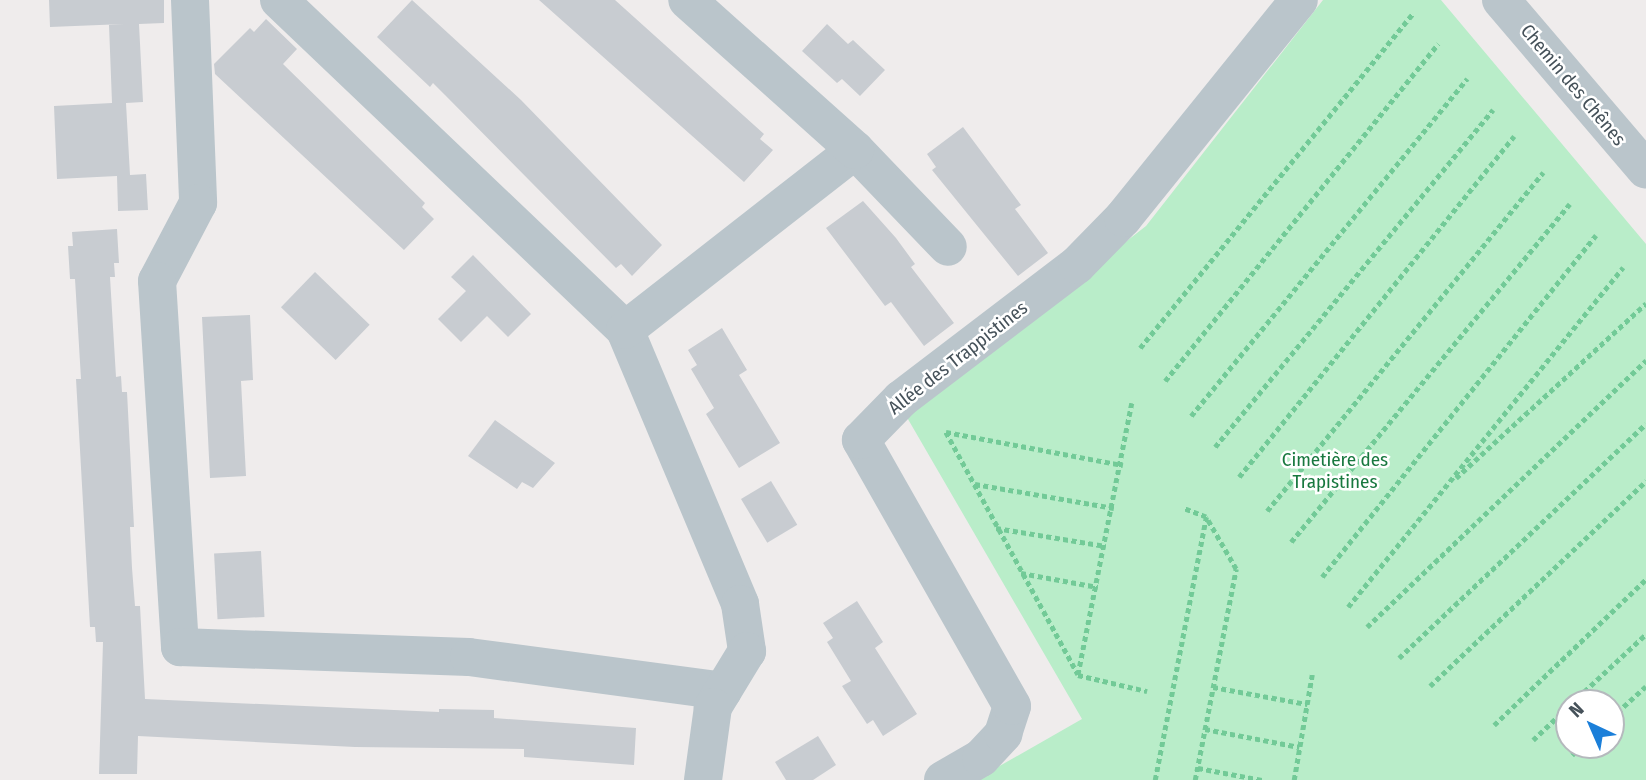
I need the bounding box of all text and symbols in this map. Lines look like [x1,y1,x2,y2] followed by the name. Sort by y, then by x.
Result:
[1516,20,1630,150] street label: Chemin des Chênes
[884,297,1032,419] street label: Allée des Trappistines
[1282,449,1388,493] park label: Cimetière des Trapistines
[1555,689,1625,759] north arrow
[1564,698,1589,722] text: N

